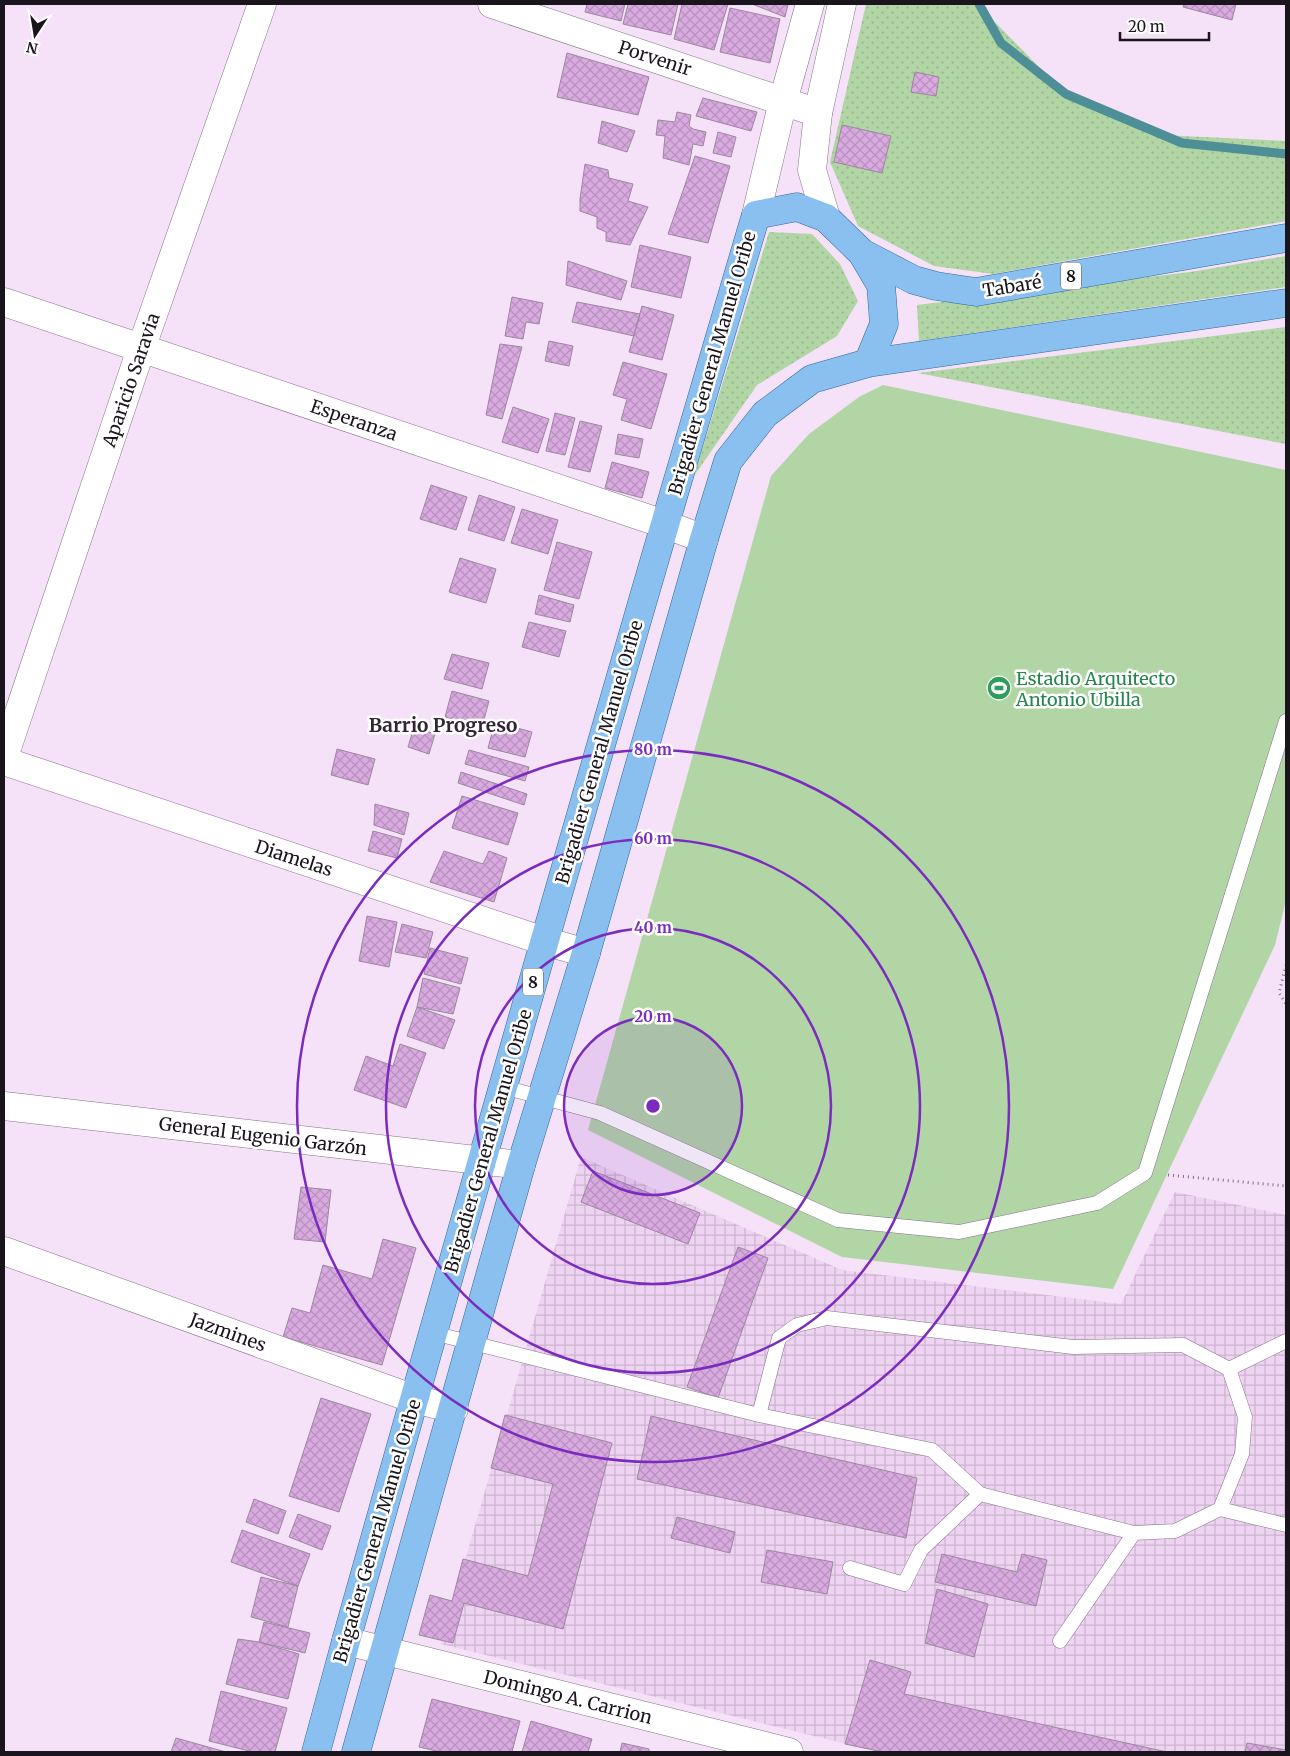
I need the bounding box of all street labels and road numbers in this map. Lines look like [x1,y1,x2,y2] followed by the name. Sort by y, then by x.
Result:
[616,35,694,81] street label: Porvenir
[663,228,761,498] street label: Brigadier General Manuel Oribe
[1061,262,1081,290] road number: 8
[981,270,1043,302] street label: Tabaré
[97,310,165,451] street label: Aparicio Saravia
[307,394,401,446] street label: Esperanza
[550,617,648,887] street label: Brigadier General Manuel Oribe
[252,835,336,881] street label: Diamelas
[523,969,543,996] road number: 8
[439,1006,537,1276] street label: Brigadier General Manuel Oribe
[158,1112,368,1160] street label: General Eugenio Garzón
[186,1307,270,1356] street label: Jazmines
[328,1396,426,1666] street label: Brigadier General Manuel Oribe
[481,1665,655,1729] street label: Domingo A. Carrion

